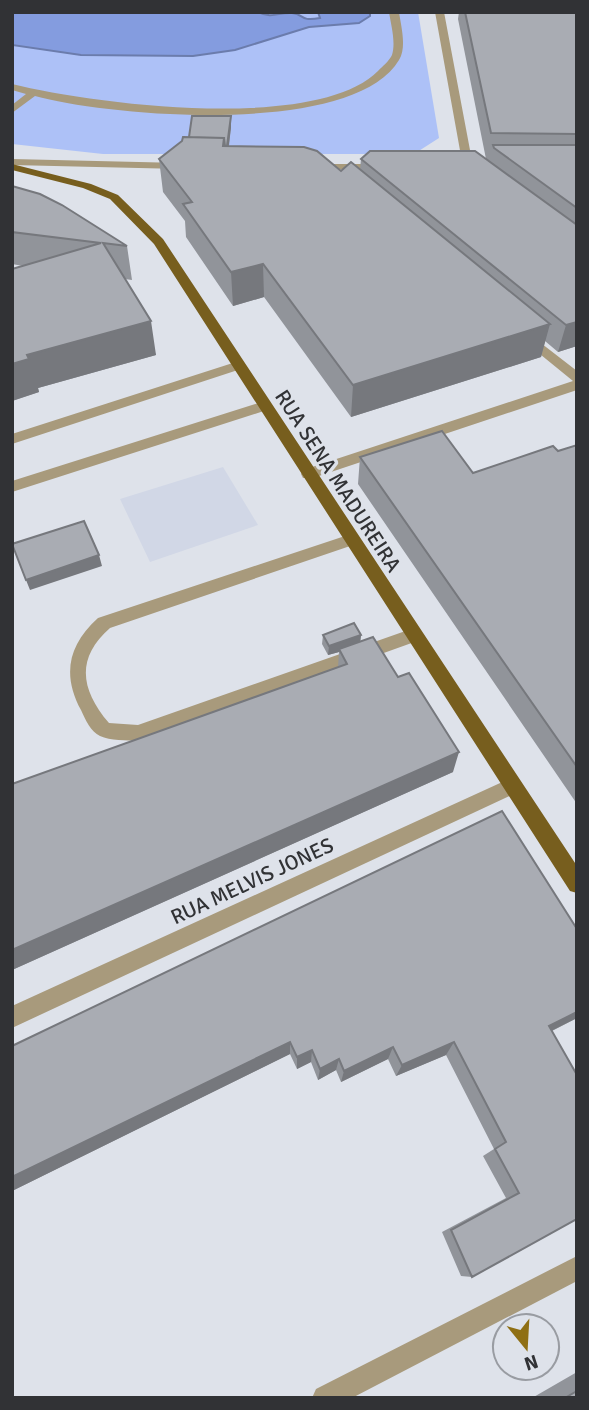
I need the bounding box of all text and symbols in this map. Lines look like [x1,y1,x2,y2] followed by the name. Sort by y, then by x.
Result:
[269,385,407,577] street label: RUA SENA MADUREIRA
[166,832,338,930] street label: RUA MELVIS JONES
[491,1312,561,1382] north arrow
[521,1349,541,1376] text: N

